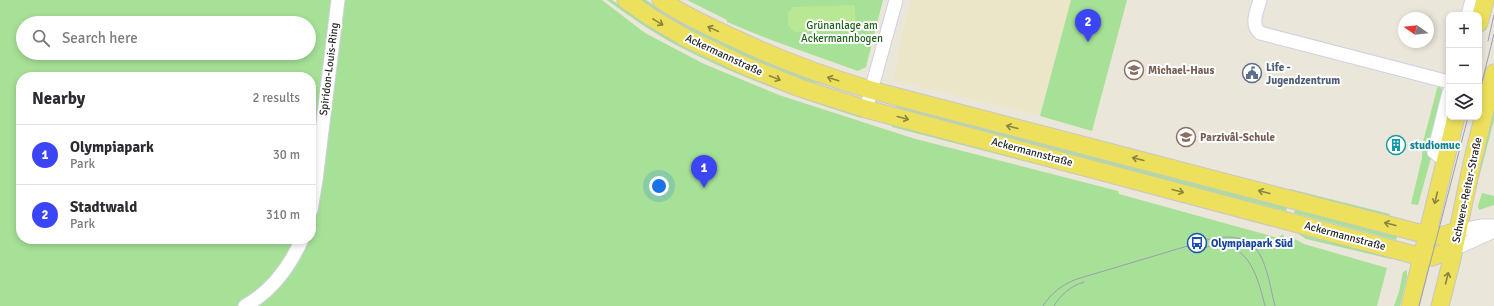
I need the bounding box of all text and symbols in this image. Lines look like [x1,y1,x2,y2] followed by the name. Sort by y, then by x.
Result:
[1075,9,1101,42] pin: 2
[1398,12,1434,48] north arrow
[1446,12,1482,120] map controls
[1446,12,1482,48] button: +
[16,16,316,60] search box
[652,18,664,26] one-way arrow
[801,19,883,45] park label: Grünanlage am Ackermannbogen
[317,22,341,116] street label: Spiridon-Louis-Ring
[708,25,720,32] one-way arrow
[30,27,52,49] icon: search
[62,29,138,47] text: Search here
[683,31,765,79] street label: Ackermannstraße
[1446,48,1482,84] button: −
[1123,59,1145,81] school or university icon: Michael-Haus
[1266,61,1340,87] place label: Life - Jugendzentrum
[1241,62,1263,84] public building icon: Life - Jugendzentrum
[1148,64,1214,77] place label: Michael-Haus
[768,75,780,83] one-way arrow
[827,75,840,82] one-way arrow
[1446,84,1482,120] button: layers
[32,88,85,109] text: Nearby
[252,90,300,106] text: 2 results
[897,115,910,123] one-way arrow
[1006,123,1019,130] one-way arrow
[1175,126,1197,148] school or university icon: Parzivâl-Schule
[1200,131,1276,144] place label: Parzivâl-Schule
[1385,134,1407,156] building icon: studiomuc
[990,135,1074,169] street label: Ackermannstraße
[1449,136,1485,244] street label: Schwere-Reiter-Straße
[70,138,154,156] text: Olympiapark
[1410,139,1460,152] place label: studiomuc
[41,147,49,163] text: 1
[273,147,300,163] text: 30 m
[691,155,717,188] pin: 1
[1132,155,1145,162] one-way arrow
[70,156,95,172] text: Park
[649,176,669,196] your location
[1257,187,1270,195] one-way arrow
[1171,188,1184,195] one-way arrow
[1431,191,1439,204] one-way arrow
[70,198,137,216] text: Stadtwald
[41,207,49,223] text: 2
[266,207,300,223] text: 310 m
[70,216,95,232] text: Park
[1303,219,1387,253] street label: Ackermannstraße
[1383,220,1396,227] one-way arrow
[1186,232,1208,254] bus stop icon: Olympiapark Süd
[1211,237,1293,250] place label: Olympiapark Süd
[1444,271,1452,284] one-way arrow

